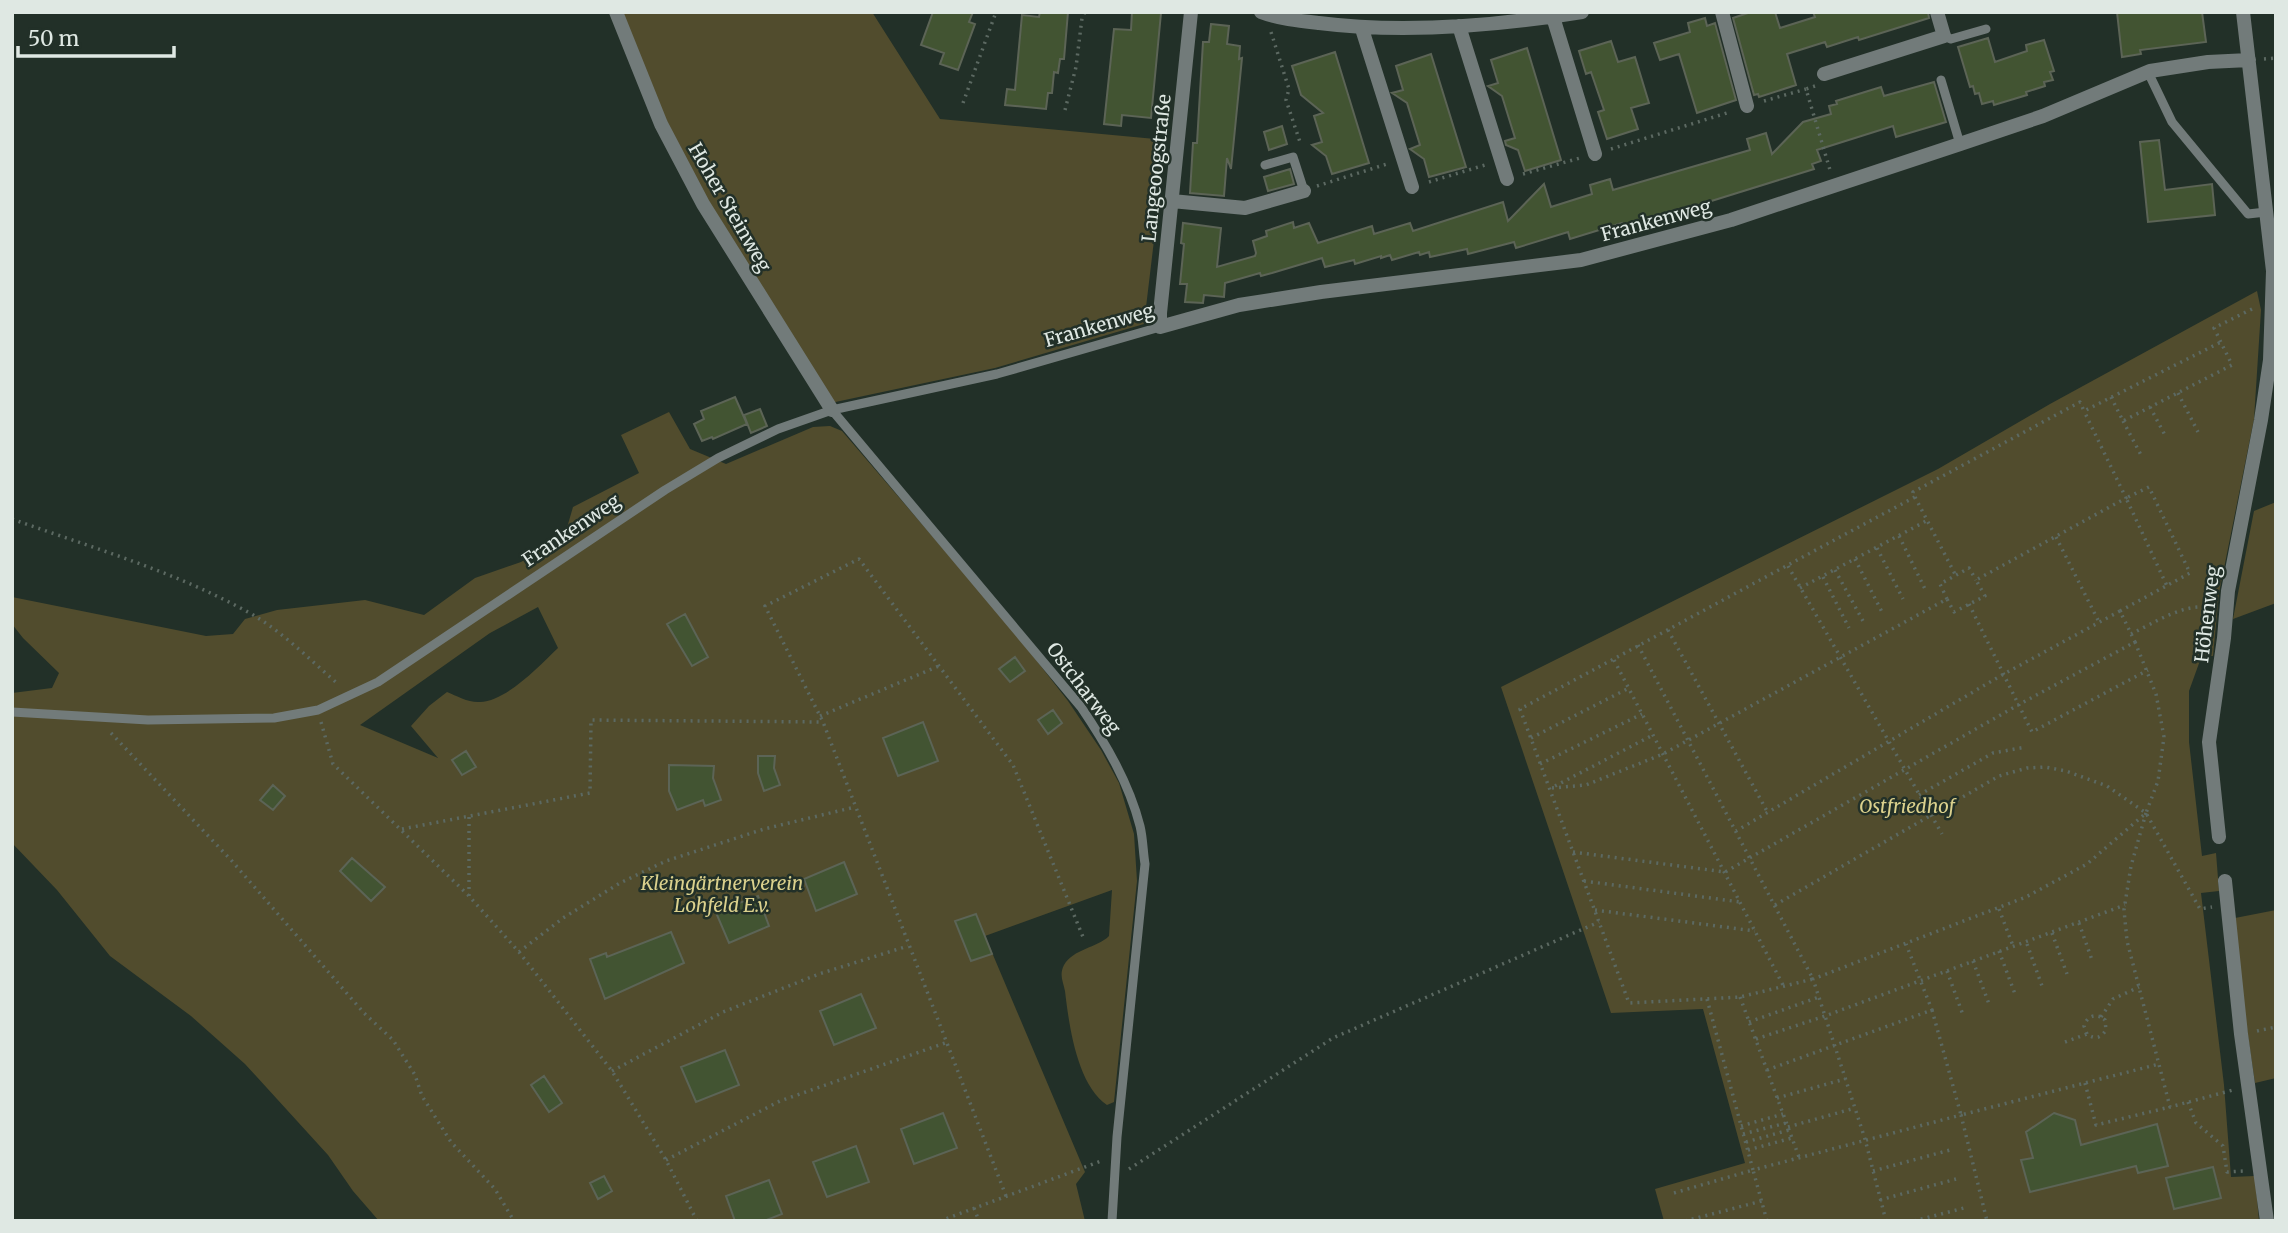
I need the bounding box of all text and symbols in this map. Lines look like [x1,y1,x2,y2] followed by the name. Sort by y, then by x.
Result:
[18,14,173,58] scale bar
[28,25,79,52] text: 50 m
[1136,93,1176,243] street label: Langeoogstraße
[683,138,777,276] street label: Hoher Steinweg
[1598,194,1714,246] street label: Frankenweg
[1041,298,1157,352] street label: Frankenweg
[517,488,625,572] street label: Frankenweg
[2189,563,2225,664] street label: Höhenweg
[1042,637,1127,739] street label: Ostcharweg
[1859,794,1958,818] park label: Ostfriedhof
[640,871,803,917] park label: Kleingärtnerverein Lohfeld E.v.

